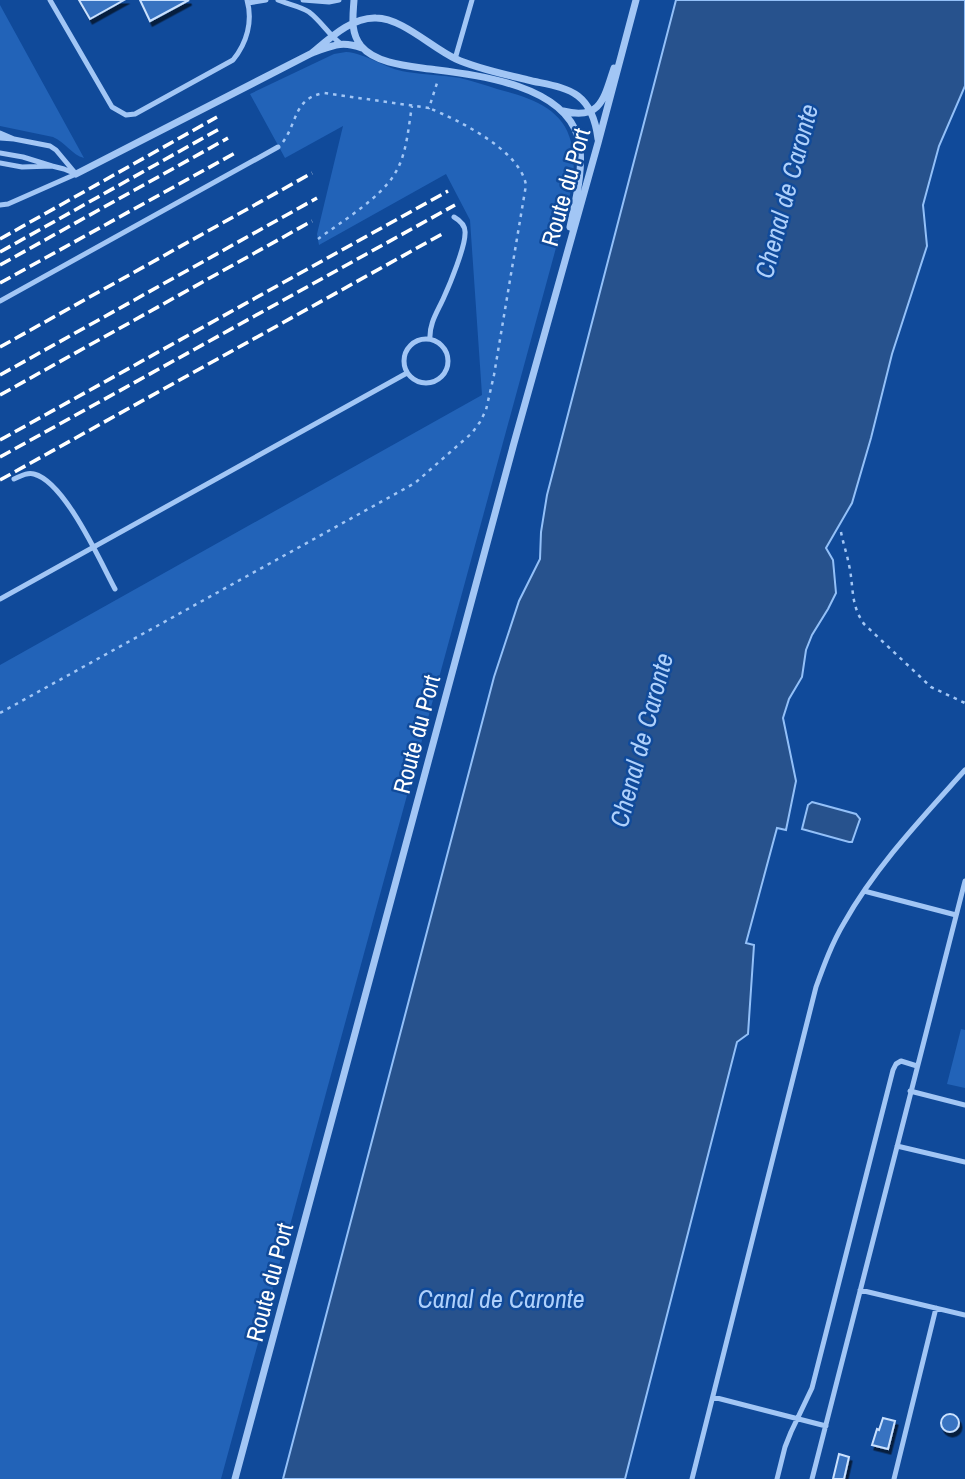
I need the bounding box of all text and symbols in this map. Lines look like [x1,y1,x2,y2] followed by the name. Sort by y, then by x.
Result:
[746,100,826,282] water label: Chenal de Caronte
[533,124,597,250] street label: Route du Port
[601,649,681,831] water label: Chenal de Caronte
[385,671,447,797] street label: Route du Port
[238,1219,300,1345] street label: Route du Port
[417,1281,585,1316] water label: Canal de Caronte

